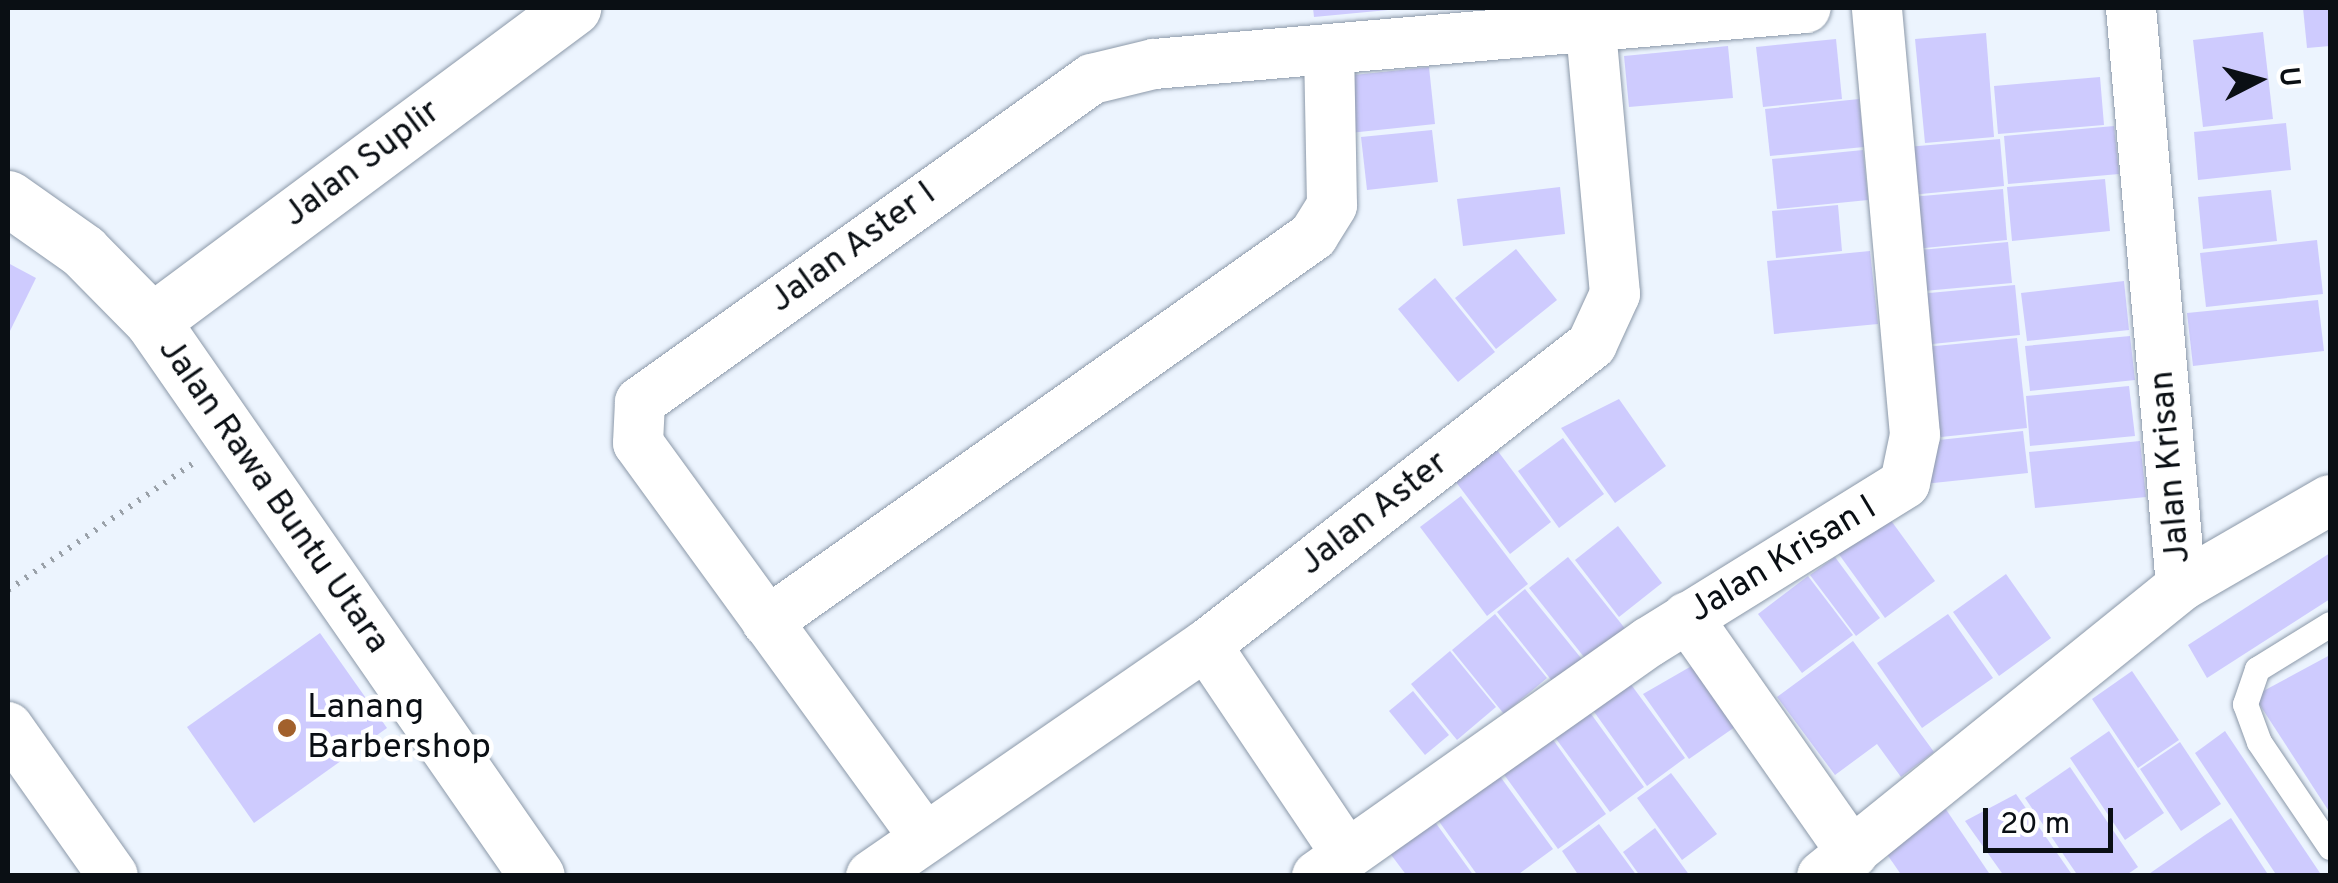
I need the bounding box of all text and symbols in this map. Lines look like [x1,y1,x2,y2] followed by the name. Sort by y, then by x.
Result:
[2208,30,2308,130] north arrow
[2269,65,2307,89] text: U
[275,91,449,237] street label: Jalan Suplir
[761,173,945,323] street label: Jalan Aster I
[148,330,398,662] street label: Jalan Rawa Buntu Utara
[2142,369,2200,565] street label: Jalan Krisan
[1291,442,1457,586] street label: Jalan Aster
[1681,487,1885,633] street label: Jalan Krisan I
[307,687,491,769] place label: Lanang Barbershop
[276,717,298,739] marker: Lanang Barbershop
[1988,788,2118,850] scale bar
[2000,807,2070,844] text: 20 m

